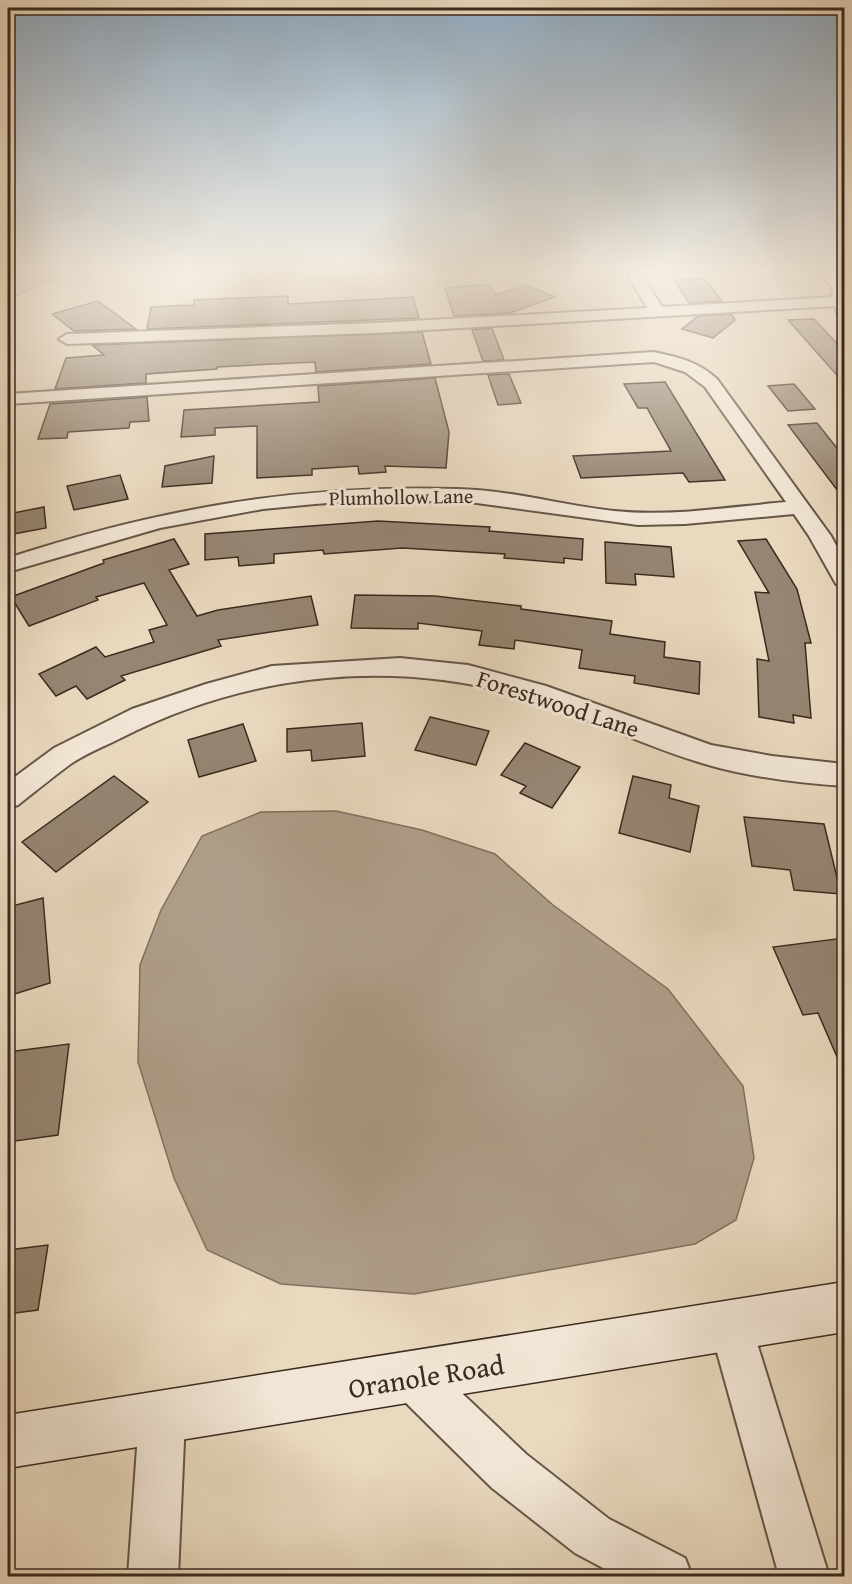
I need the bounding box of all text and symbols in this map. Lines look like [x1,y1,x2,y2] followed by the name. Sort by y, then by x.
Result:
[328,481,473,512] street label: Plumhollow Lane
[472,661,644,746] street label: Forestwood Lane
[345,1343,507,1408] street label: Oranole Road

